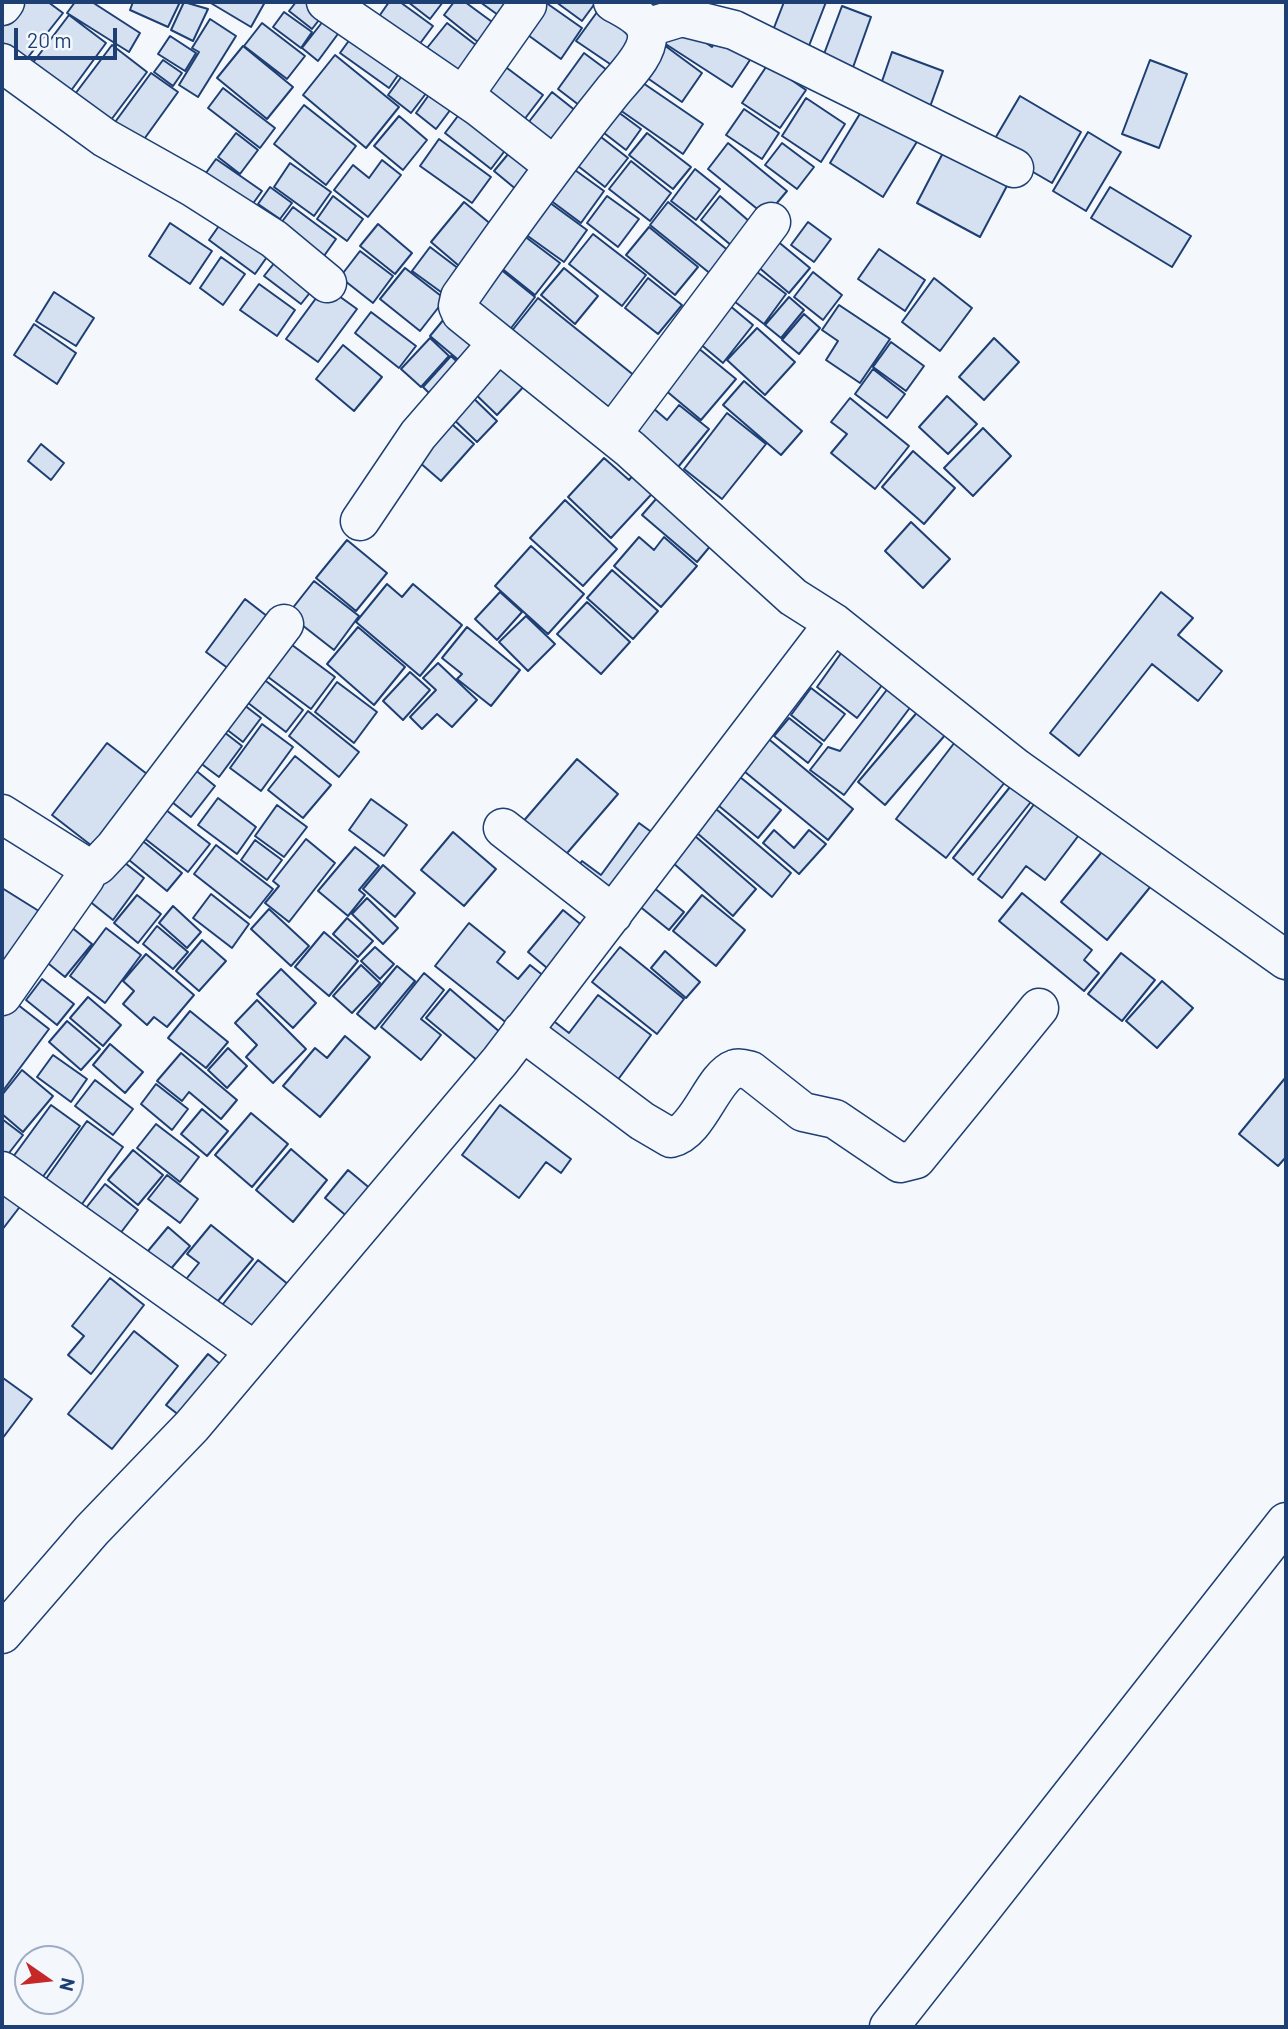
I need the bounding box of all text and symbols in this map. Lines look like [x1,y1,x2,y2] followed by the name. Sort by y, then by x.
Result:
[18,14,121,58] scale bar
[27,27,72,52] text: 20 m
[14,1945,84,2015] north arrow
[55,1976,81,1994] text: N

